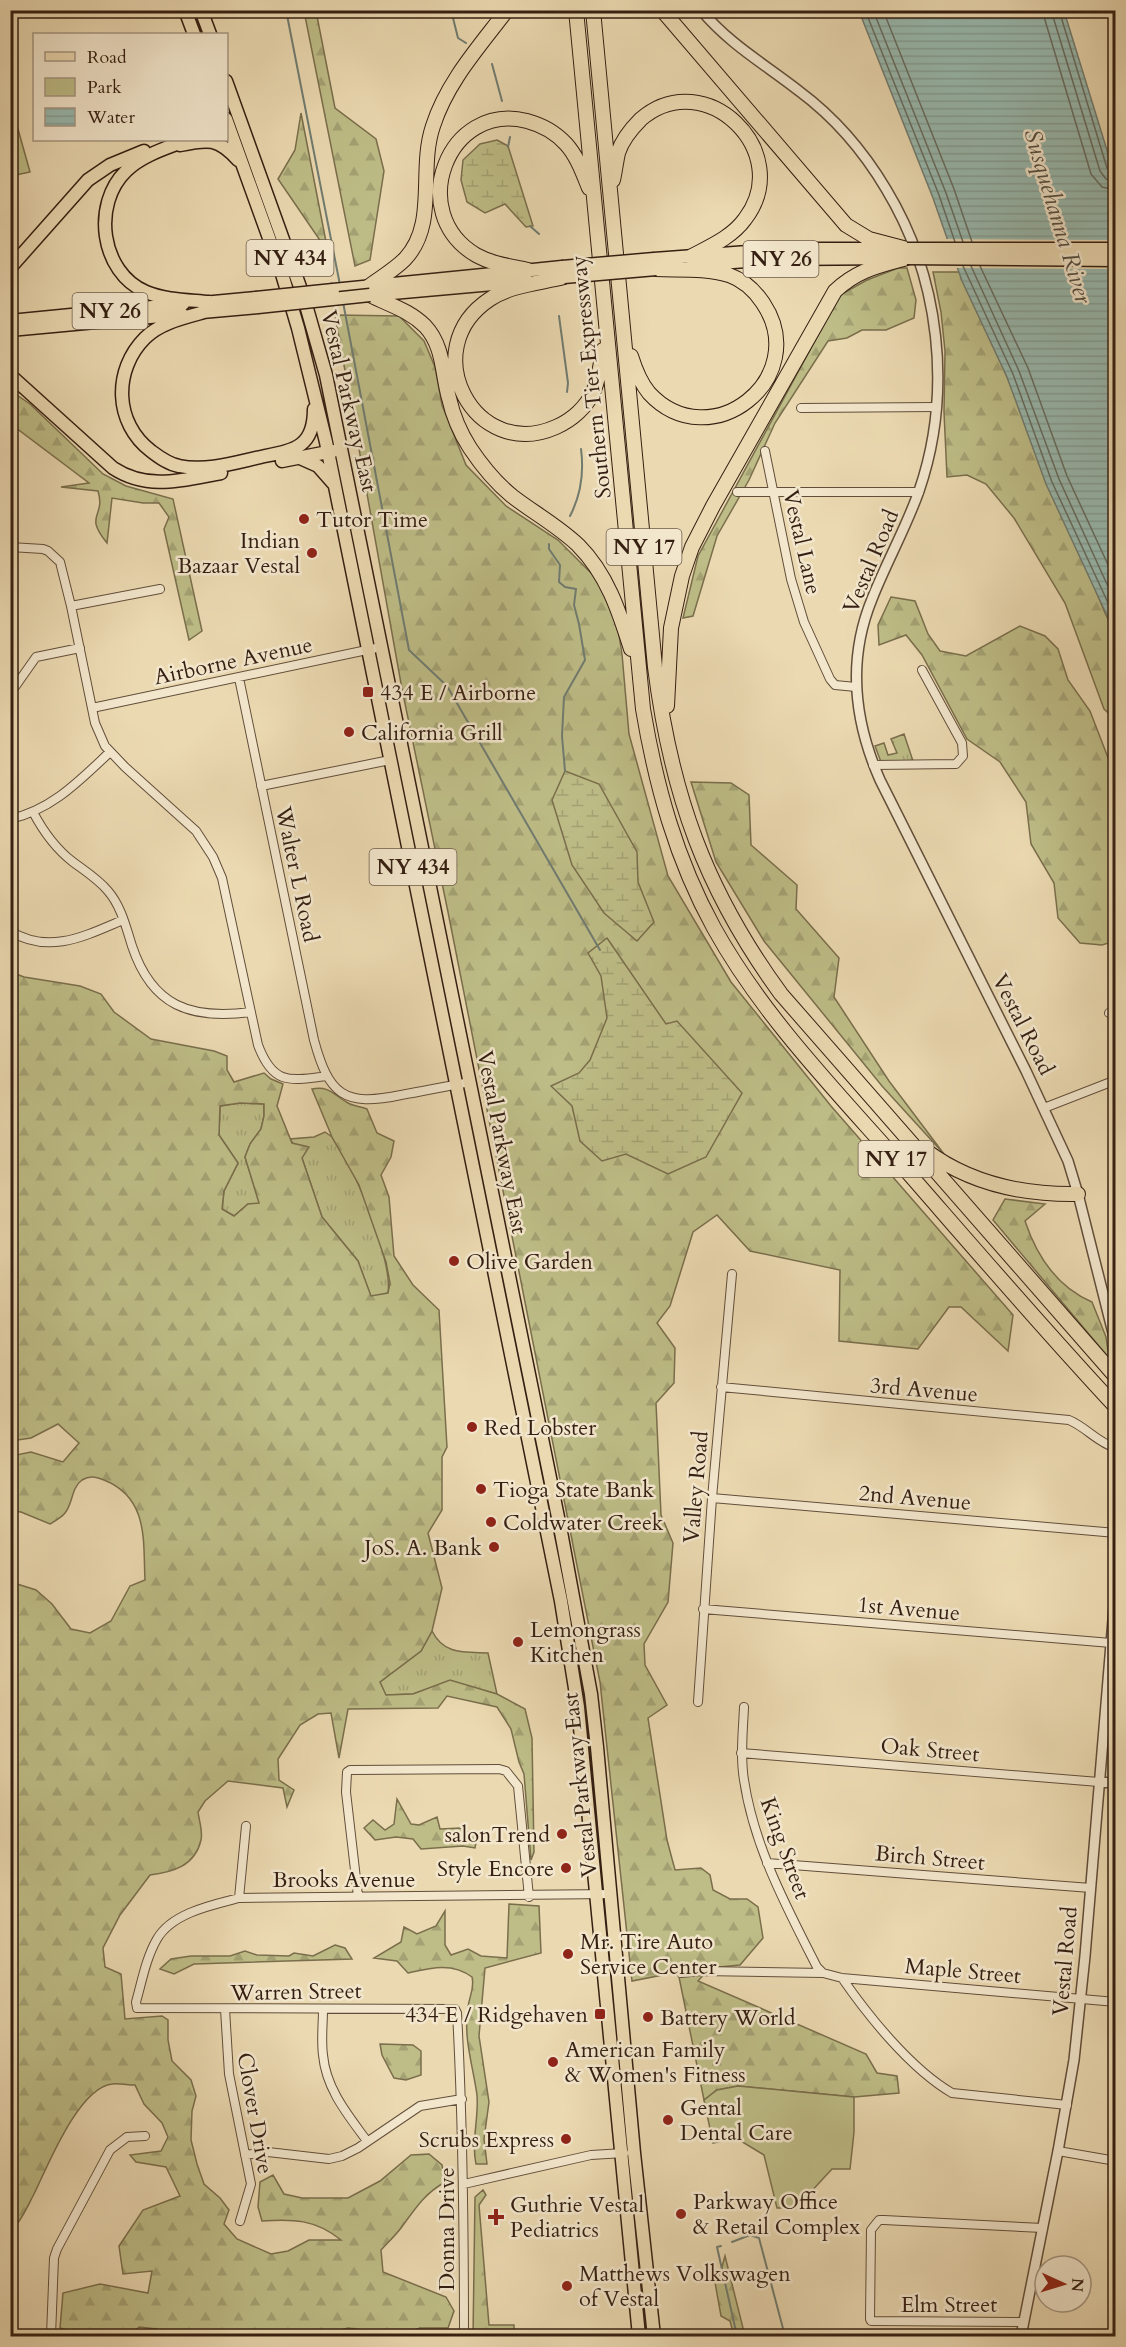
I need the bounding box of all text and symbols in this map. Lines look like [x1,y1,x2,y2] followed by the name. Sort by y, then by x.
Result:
[33,33,228,141] legend
[87,45,127,70] text: Road
[87,75,122,100] text: Park
[86,105,136,130] text: Water
[1015,125,1100,308] water label: Susquehanna River
[246,240,334,276] road number: NY 434
[744,241,818,277] road number: NY 26
[563,253,619,500] street label: Southern Tier Expressway
[72,293,148,329] road number: NY 26
[314,307,385,495] street label: Vestal Parkway East
[775,487,829,598] street label: Vestal Lane
[316,505,428,535] place label: Tutor Time
[836,505,906,618] street label: Vestal Road
[297,512,311,526] marker: Tutor Time
[177,526,300,581] place label: Indian Bazaar Vestal
[606,529,682,565] road number: NY 17
[305,546,319,560] marker: Indian Bazaar Vestal
[151,630,315,692] street label: Airborne Avenue
[380,678,536,708] place label: 434 E / Airborne
[361,685,375,699] marker: 434 E / Airborne
[361,718,503,748] place label: California Grill
[342,725,356,739] marker: California Grill
[268,803,326,945] street label: Walter L Road
[370,849,456,885] road number: NY 434
[985,969,1062,1080] street label: Vestal Road
[470,1048,534,1236] street label: Vestal Parkway East
[858,1141,934,1177] road number: NY 17
[466,1247,593,1277] place label: Olive Garden
[447,1254,461,1268] marker: Olive Garden
[869,1370,979,1410] street label: 3rd Avenue
[484,1413,597,1443] place label: Red Lobster
[465,1420,479,1434] marker: Red Lobster
[676,1429,716,1545] street label: Valley Road
[493,1475,654,1505] place label: Tioga State Bank
[857,1478,972,1518] street label: 2nd Avenue
[474,1482,488,1496] marker: Tioga State Bank
[503,1508,664,1538] place label: Coldwater Creek
[484,1515,498,1529] marker: Coldwater Creek
[361,1533,482,1563] place label: JoS. A. Bank
[487,1540,501,1554] marker: JoS. A. Bank
[856,1590,961,1628] street label: 1st Avenue
[530,1615,641,1670] place label: Lemongrass Kitchen
[511,1635,525,1649] marker: Lemongrass Kitchen
[555,1691,605,1879] street label: Vestal Parkway East
[879,1731,981,1769] street label: Oak Street
[753,1793,817,1903] street label: King Street
[445,1820,550,1850] place label: salonTrend
[555,1827,569,1841] marker: salonTrend
[874,1838,986,1878] street label: Birch Street
[437,1854,554,1884] place label: Style Encore
[559,1861,573,1875] marker: Style Encore
[272,1865,416,1895] street label: Brooks Avenue
[1045,1905,1085,2017] street label: Vestal Road
[580,1927,718,1982] place label: Mr. Tire Auto Service Center
[561,1947,575,1961] marker: Mr. Tire Auto Service Center
[904,1951,1022,1991] street label: Maple Street
[229,1976,362,2008] street label: Warren Street
[405,2000,588,2030] place label: 434 E / Ridgehaven
[660,2003,796,2033] place label: Battery World
[593,2007,607,2021] marker: 434 E / Ridgehaven
[641,2010,655,2024] marker: Battery World
[565,2035,746,2090] place label: American Family & Women's Fitness
[230,2050,280,2176] street label: Clover Drive
[546,2055,560,2069] marker: American Family & Women's Fitness
[680,2093,793,2148] place label: Gental Dental Care
[661,2113,675,2127] marker: Gental Dental Care
[419,2125,554,2155] place label: Scrubs Express
[559,2132,573,2146] marker: Scrubs Express
[432,2167,462,2291] street label: Donna Drive
[693,2187,860,2242] place label: Parkway Office & Retail Complex
[510,2190,645,2245] place label: Guthrie Vestal Pediatrics
[674,2207,688,2221] marker: Parkway Office & Retail Complex
[487,2208,505,2226] marker: Guthrie Vestal Pediatrics
[1033,2254,1093,2314] north arrow
[579,2259,791,2314] place label: Matthews Volkswagen of Vestal
[1066,2277,1088,2293] text: N
[560,2279,574,2293] marker: Matthews Volkswagen of Vestal
[901,2290,997,2320] street label: Elm Street

